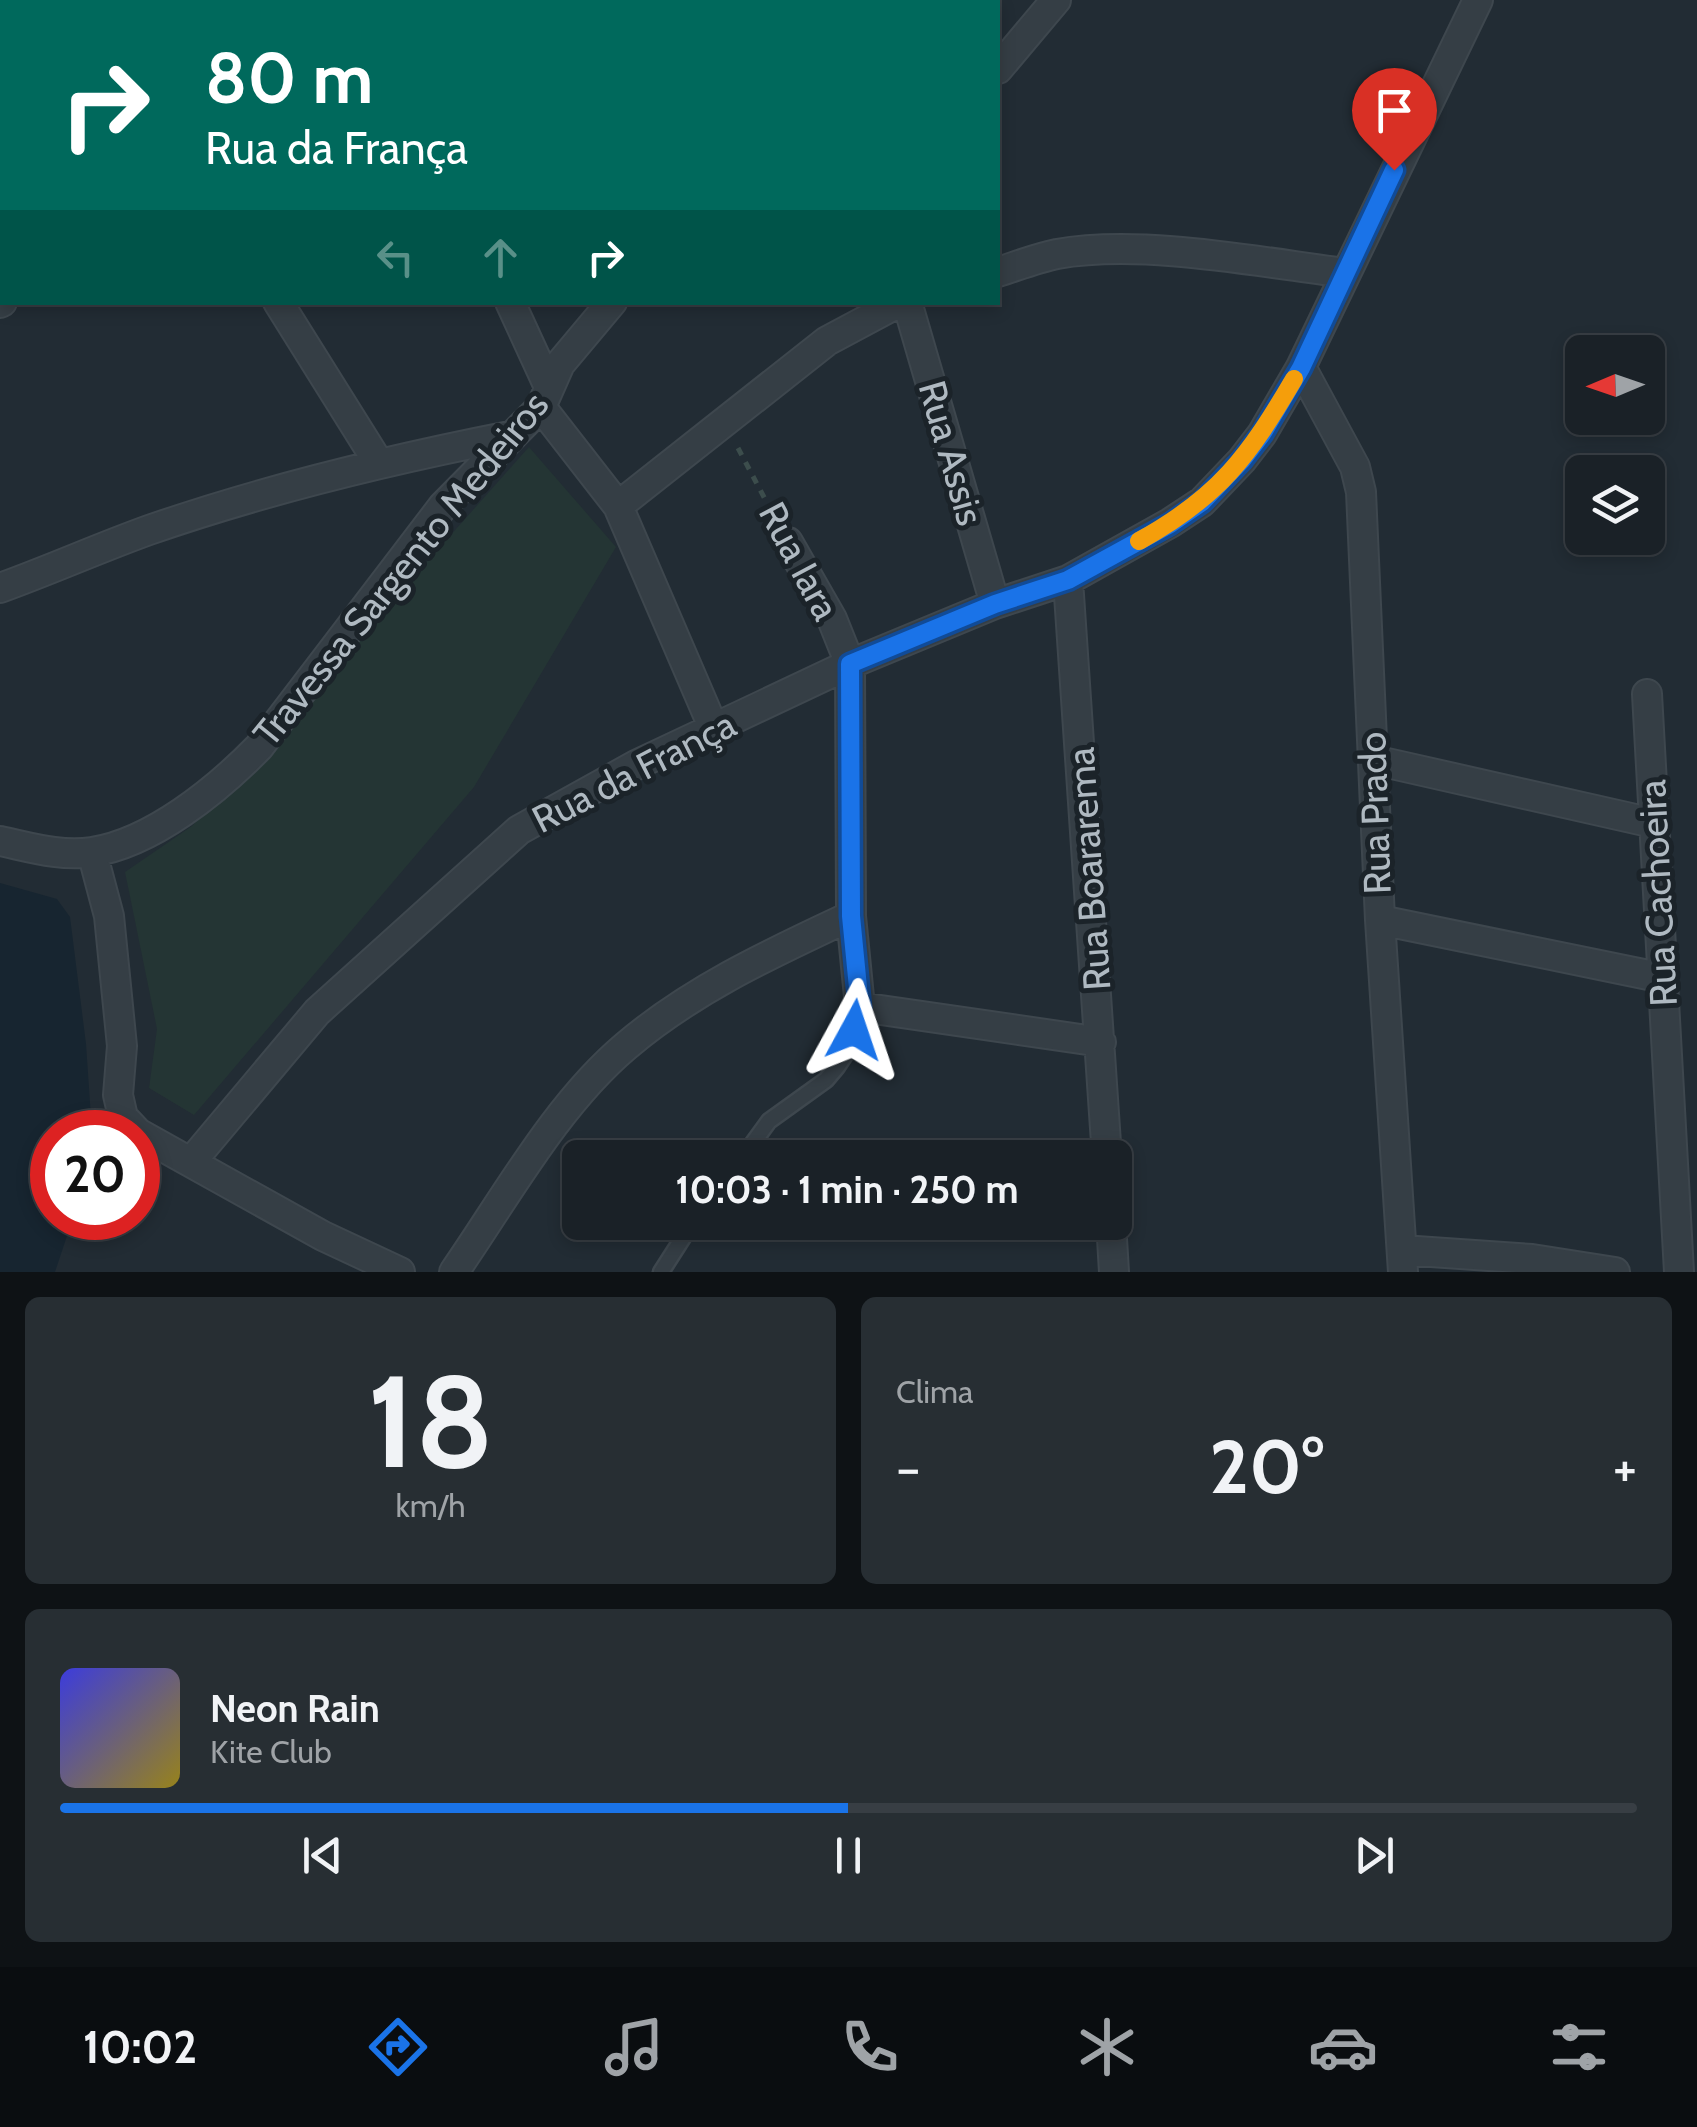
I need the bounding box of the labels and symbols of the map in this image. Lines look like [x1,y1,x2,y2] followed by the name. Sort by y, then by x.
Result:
[1352,68,1437,171] pin
[1565,335,1665,435] north arrow
[909,375,994,530] street label: Rua Assis
[243,382,558,755] street label: Travessa Sargento Medeiros
[749,494,850,628] street label: Rua Iara
[524,700,743,843] street label: Rua da França
[1348,731,1401,895] street label: Rua Prado
[1057,746,1120,992] street label: Rua Boararema
[1628,778,1687,1008] street label: Rua Cachoeira
[802,978,906,1082] position arrow
[30,1110,160,1240] speed limit sign: 20

